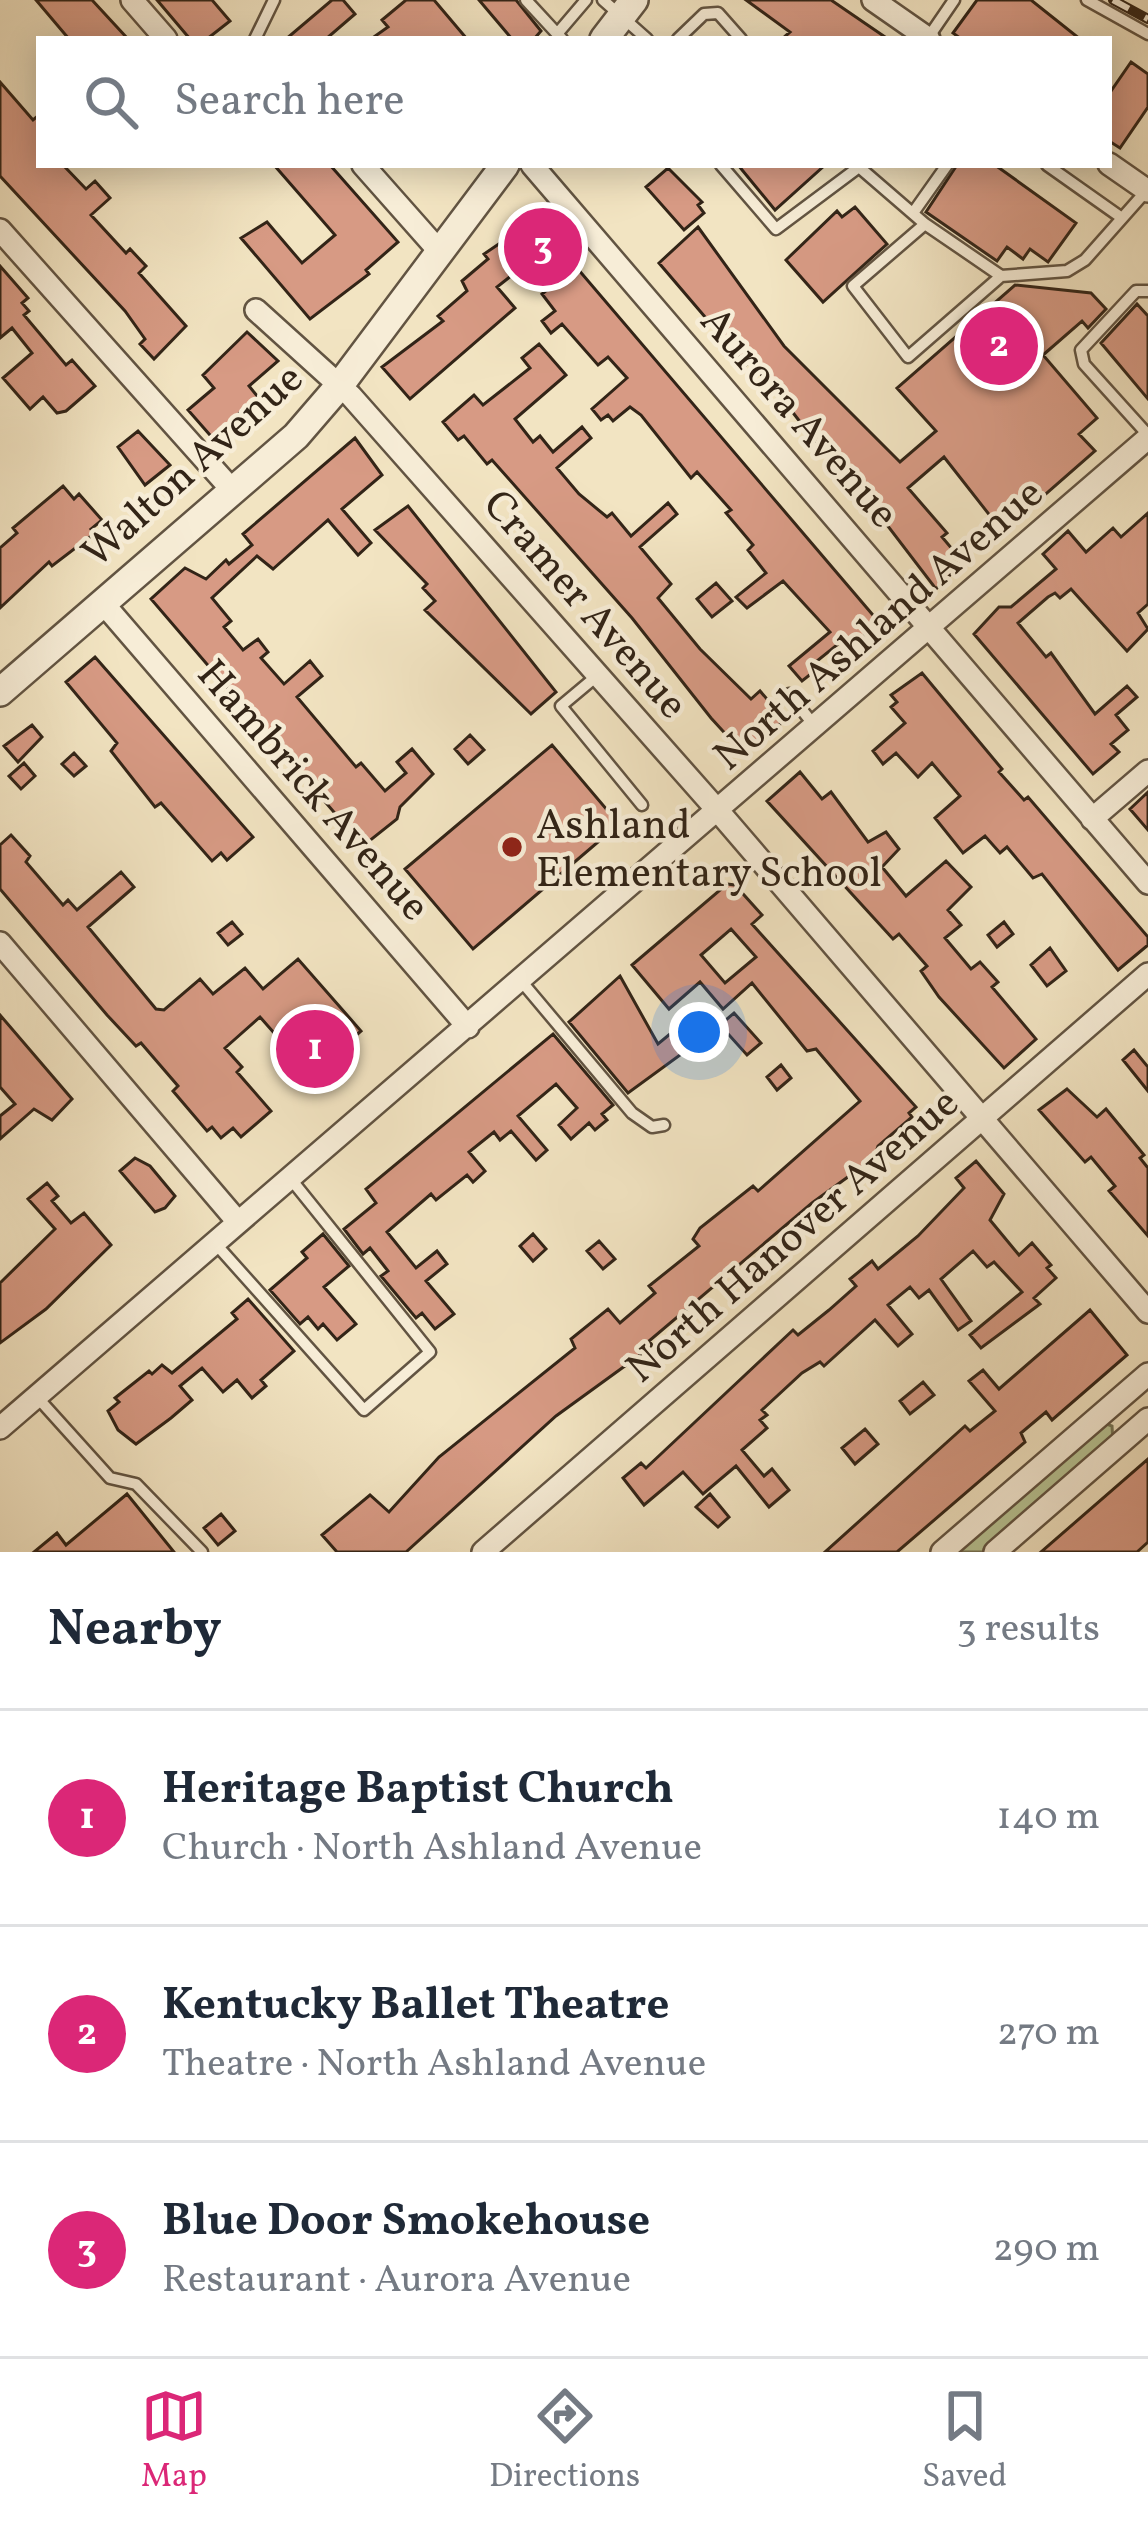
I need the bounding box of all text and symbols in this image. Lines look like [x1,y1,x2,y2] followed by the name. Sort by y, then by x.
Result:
[36,36,1112,168] search box
[78,69,144,135] icon: search
[174,71,405,134] text: Search here
[504,202,582,292] pin: 3
[685,295,911,543] street label: Aurora Avenue
[960,301,1038,391] pin: 2
[70,352,318,583] street label: Walton Avenue
[702,466,1058,786] street label: North Ashland Avenue
[467,479,700,733] street label: Cramer Avenue
[181,648,442,936] street label: Hambrick Avenue
[536,798,882,905] place label: Ashland Elementary School
[499,834,525,860] marker: Ashland Elementary School
[669,1002,729,1062] your location
[276,1004,354,1094] pin: 1
[615,1076,973,1399] street label: North Hanover Avenue
[48,1595,222,1666] text: Nearby
[957,1603,1100,1657] text: 3 results
[162,1759,674,1822] text: Heritage Baptist Church
[79,1791,95,1845] text: 1
[997,1791,1100,1845] text: 140 m
[162,1822,702,1876] text: Church · North Ashland Avenue
[162,1975,669,2038] text: Kentucky Ballet Theatre
[77,2007,97,2061] text: 2
[997,2007,1100,2061] text: 270 m
[162,2038,706,2092] text: Theatre · North Ashland Avenue
[162,2191,650,2254] text: Blue Door Smokehouse
[77,2223,97,2277] text: 3
[993,2223,1100,2277] text: 290 m
[162,2254,631,2308] text: Restaurant · Aurora Avenue
[141,2383,207,2501] tab: Map
[489,2383,640,2501] tab: Directions
[922,2383,1007,2501] tab: Saved

